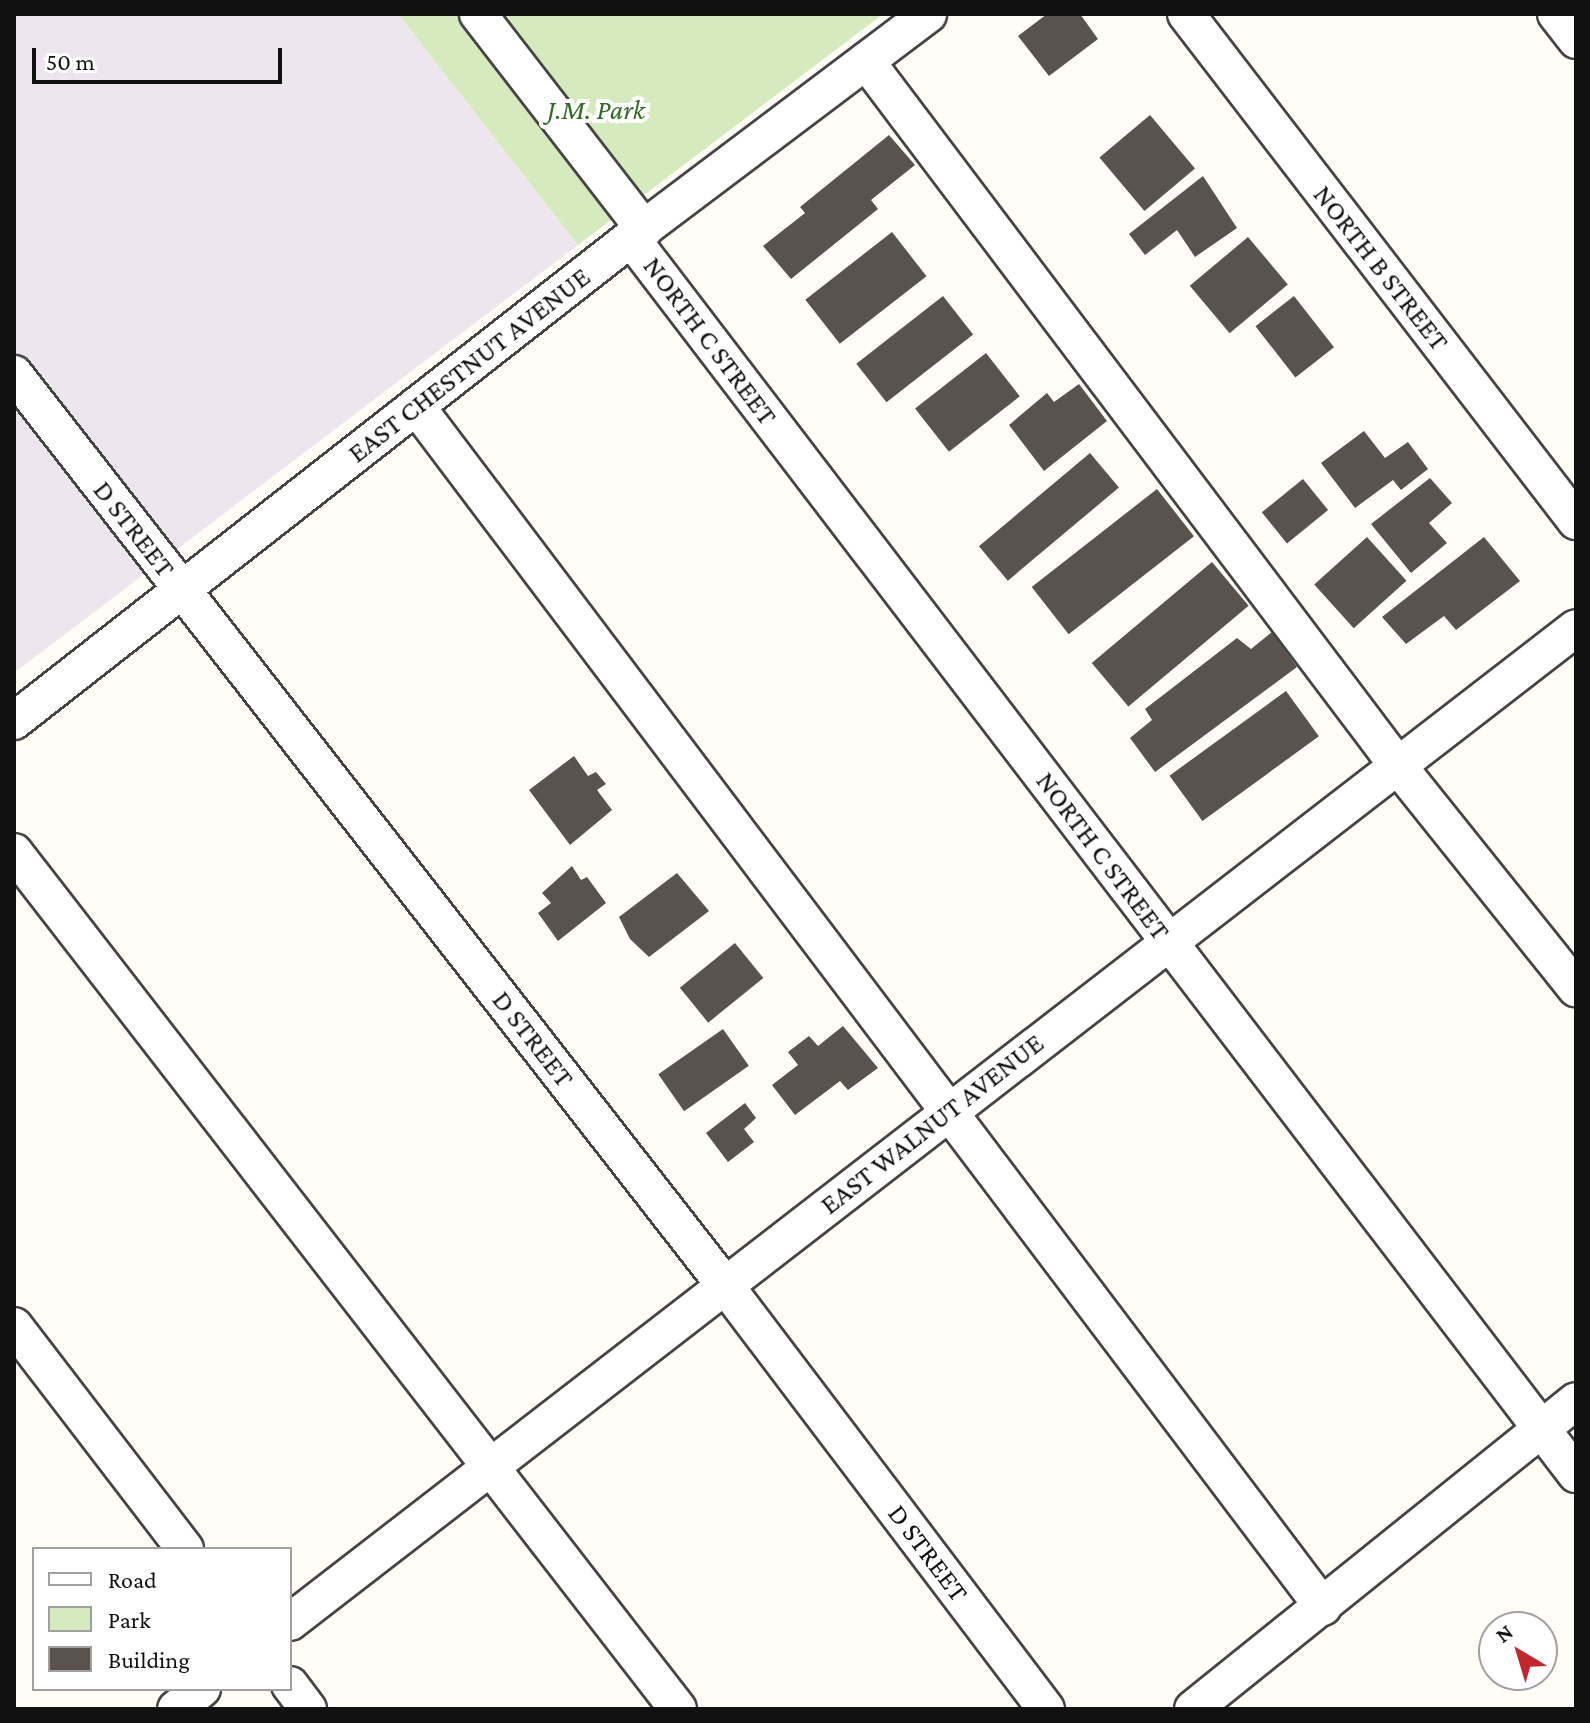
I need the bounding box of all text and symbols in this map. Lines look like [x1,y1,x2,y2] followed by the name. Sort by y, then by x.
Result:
[36,32,286,82] scale bar
[46,48,95,75] text: 50 m
[547,93,645,127] park label: J.M. Park
[1306,179,1456,357] street label: NORTH B STREET
[636,250,784,432] street label: NORTH C STREET
[341,260,597,470] street label: EAST CHESTNUT AVENUE
[86,474,182,584] street label: D STREET
[1029,765,1177,947] street label: NORTH C STREET
[485,984,581,1094] street label: D STREET
[814,1026,1050,1222] street label: EAST WALNUT AVENUE
[881,1498,975,1608] street label: D STREET
[32,1547,292,1691] legend
[108,1566,157,1593] text: Road
[108,1606,151,1633] text: Park
[1478,1611,1558,1691] north arrow
[1491,1619,1518,1648] text: N
[108,1646,190,1673] text: Building

